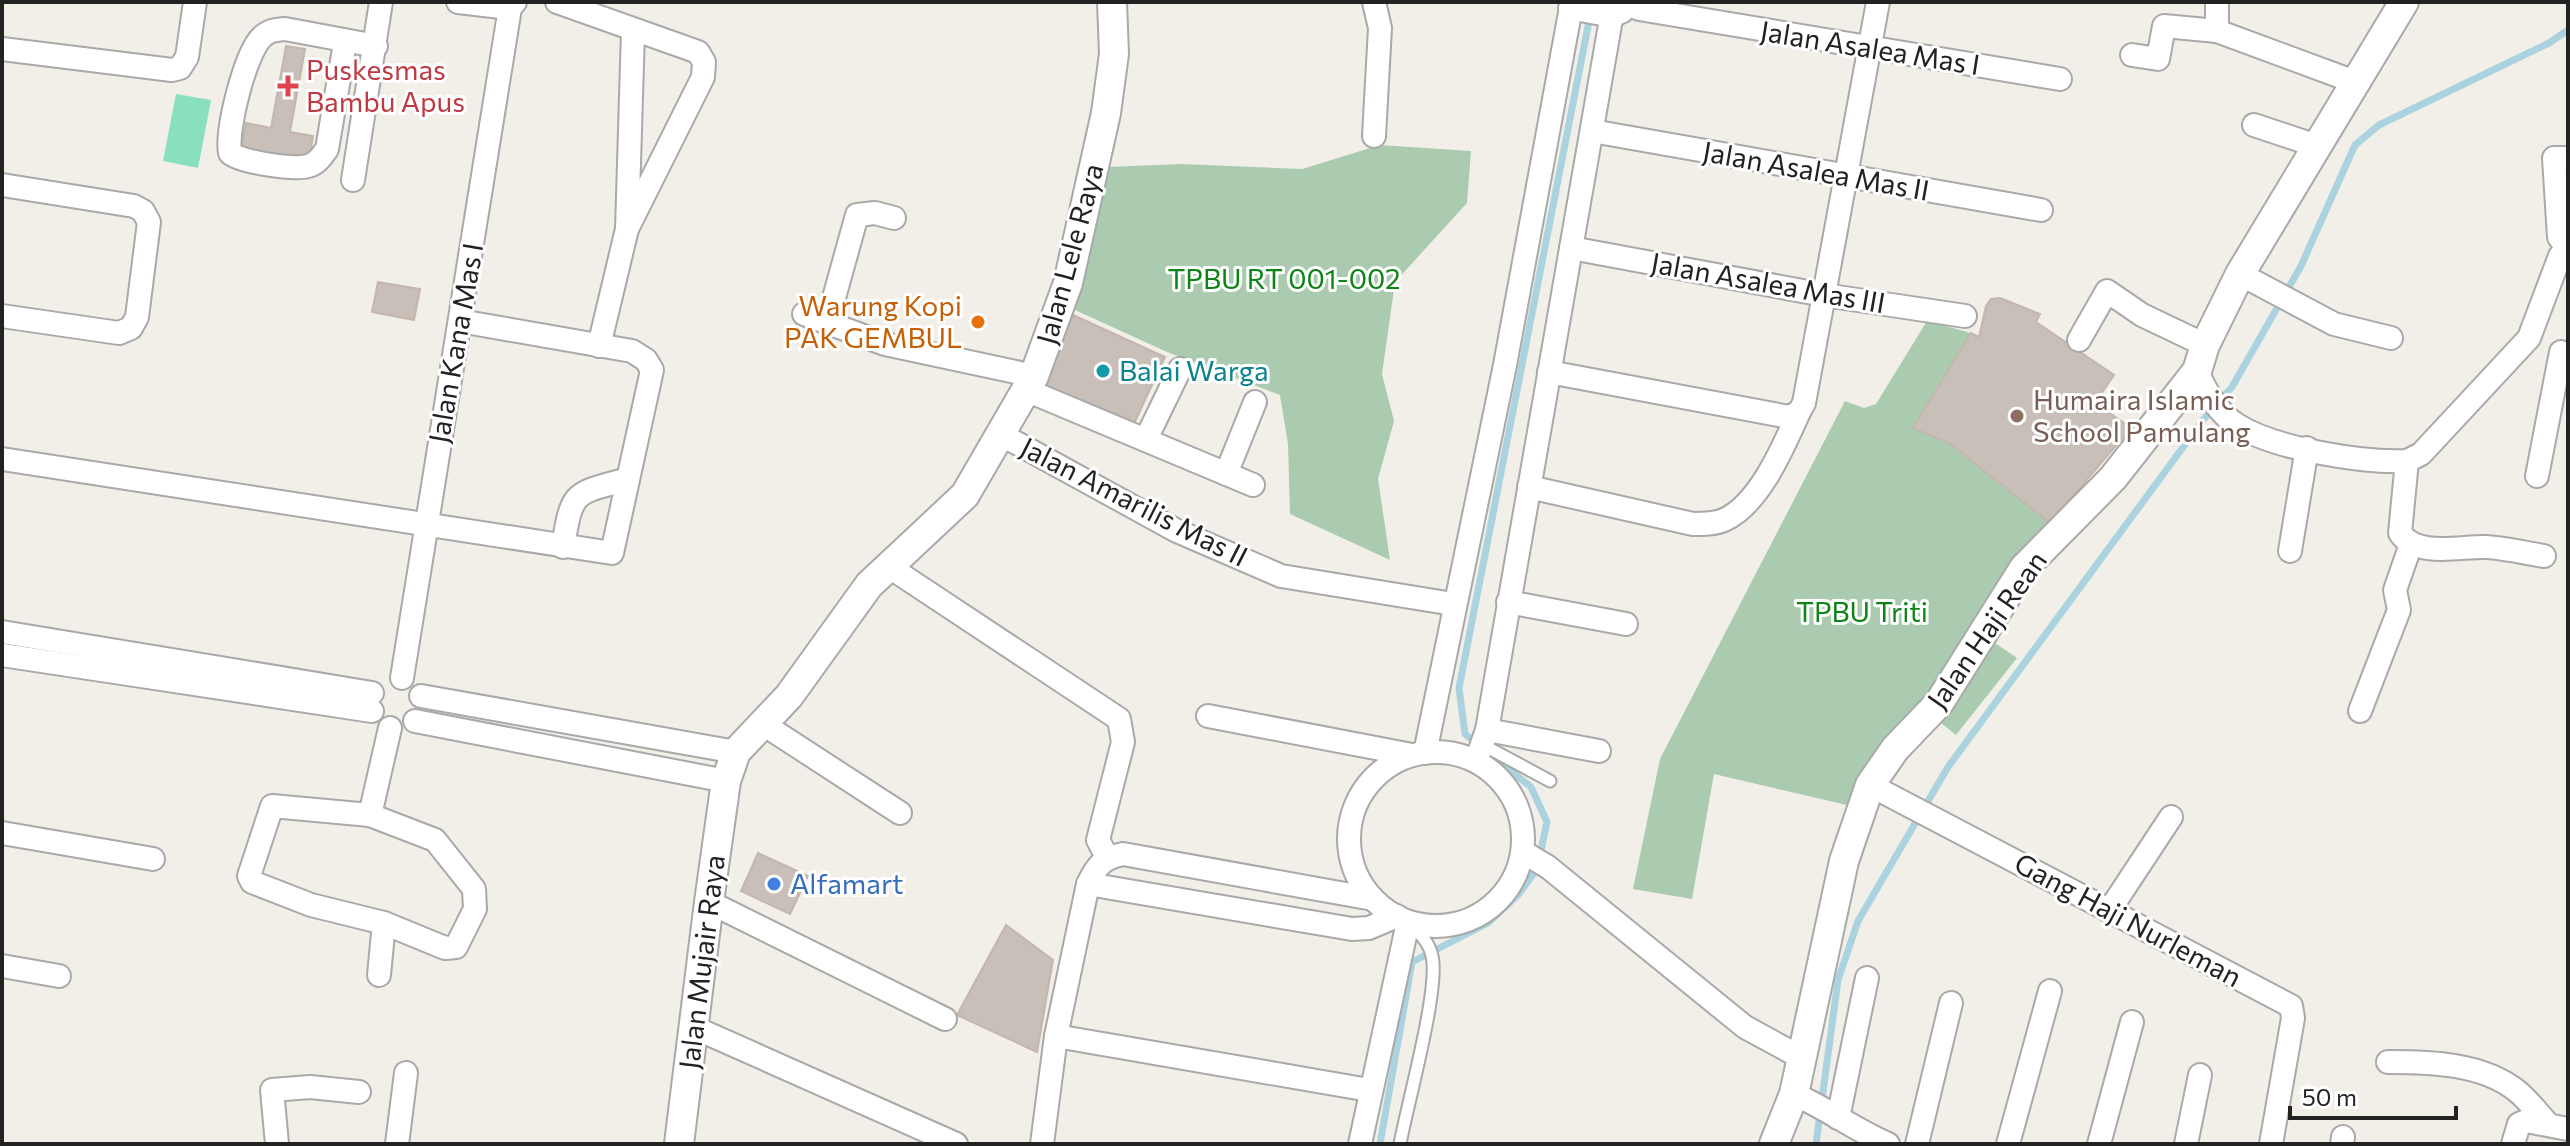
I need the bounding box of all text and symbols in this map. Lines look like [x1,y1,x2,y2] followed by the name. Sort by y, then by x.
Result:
[1758,13,1982,81] street label: Jalan Asalea Mas I
[306,52,465,118] place label: Puskesmas Bambu Apus
[277,75,299,97] marker: Puskesmas Bambu Apus
[1700,133,1932,207] street label: Jalan Asalea Mas II
[1029,160,1110,348] street label: Jalan Lele Raya
[421,240,489,446] street label: Jalan Kana Mas I
[1648,245,1888,319] street label: Jalan Asalea Mas III
[1167,261,1401,295] park label: TPBU RT 001-002
[784,288,962,354] place label: Warung Kopi PAK GEMBUL
[969,313,987,331] marker: Warung Kopi PAK GEMBUL
[1119,353,1269,387] place label: Balai Warga
[1094,362,1112,380] marker: Balai Warga
[2033,382,2251,448] place label: Humaira Islamic School Pamulang
[2008,407,2026,425] marker: Humaira Islamic School Pamulang
[1015,429,1254,573] street label: Jalan Amarilis Mas II
[1919,544,2053,715] street label: Jalan Haji Rean
[1796,594,1928,628] park label: TPBU Triti
[2009,845,2248,993] street label: Gang Haji Nurleman
[671,853,731,1071] street label: Jalan Mujair Raya
[790,866,904,900] place label: Alfamart
[765,875,783,893] marker: Alfamart
[2290,1070,2456,1120] scale bar
[2302,1082,2357,1111] text: 50 m

